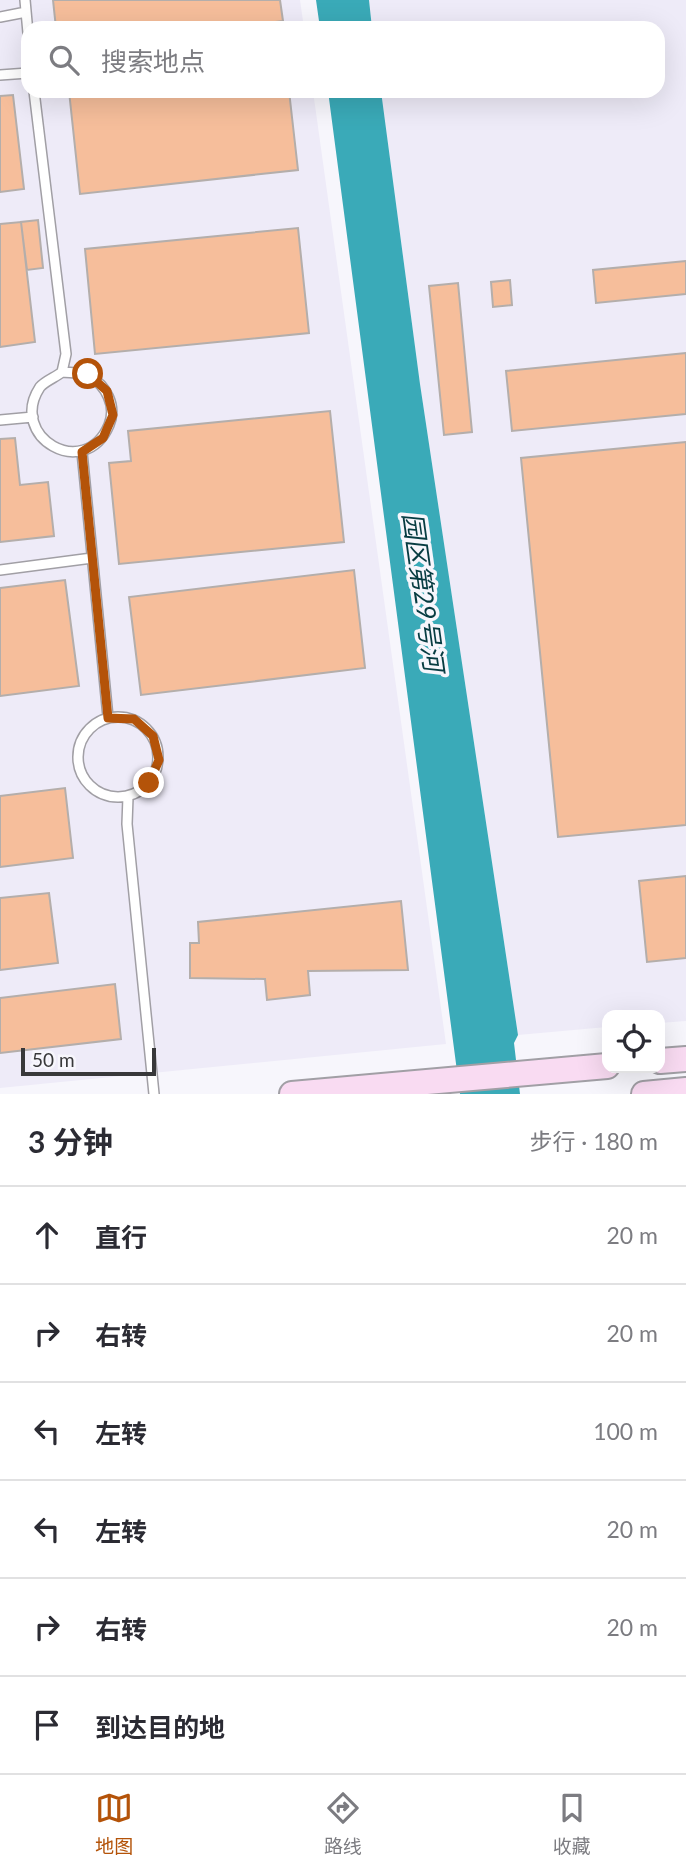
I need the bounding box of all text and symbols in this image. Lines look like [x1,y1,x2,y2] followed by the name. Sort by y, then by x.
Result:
[21,21,665,98] search box
[45,41,83,79] icon: search
[101,45,205,77] text: 搜索地点
[72,358,103,389] route start
[397,510,452,678] water label: 园区第29号河
[133,767,164,798] route end
[602,1010,665,1073] map controls
[602,1010,665,1073] button: locate
[21,1045,156,1077] scale bar
[32,1048,75,1071] text: 50 m
[28,1123,113,1159] text: 3 分钟
[529,1127,658,1155] text: 步行 · 180 m
[28,1216,66,1254] icon: ahead
[95,1221,147,1253] text: 直行
[607,1221,658,1249] text: 20 m
[28,1314,66,1352] icon: right
[95,1319,147,1351] text: 右转
[607,1319,658,1347] text: 20 m
[28,1412,66,1450] icon: left
[95,1417,147,1449] text: 左转
[593,1417,658,1445] text: 100 m
[28,1510,66,1548] icon: left
[95,1515,147,1547] text: 左转
[607,1515,658,1543] text: 20 m
[28,1608,66,1646] icon: right
[95,1613,147,1645] text: 右转
[607,1613,658,1641] text: 20 m
[28,1706,66,1744] icon: arrive
[95,1711,225,1743] text: 到达目的地
[95,1789,133,1858] tab: 地图
[324,1789,362,1858] tab: 路线
[553,1789,591,1858] tab: 收藏

